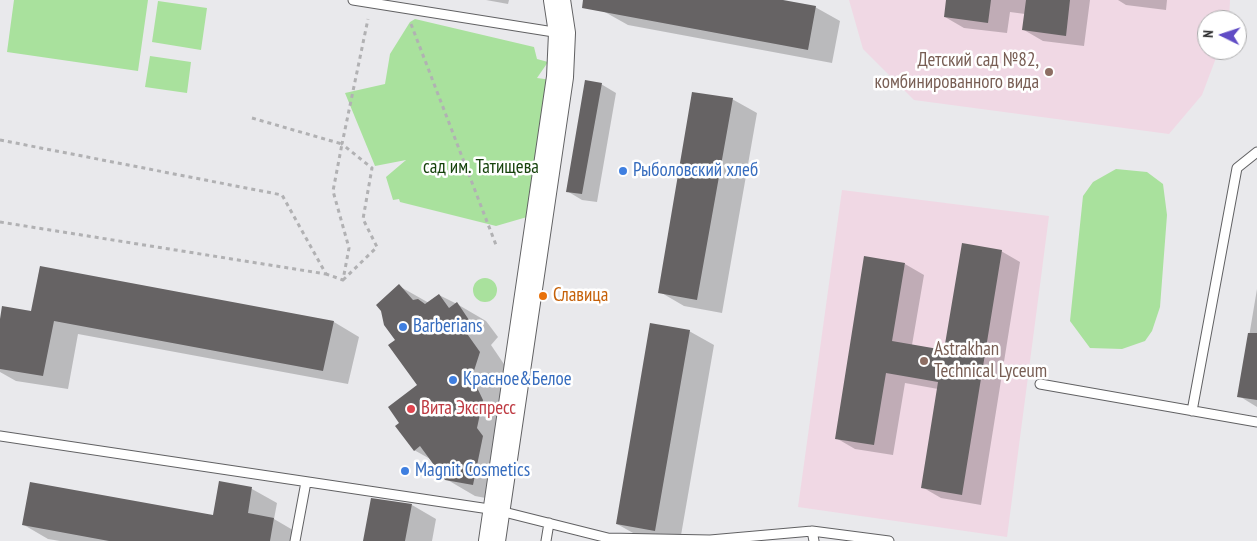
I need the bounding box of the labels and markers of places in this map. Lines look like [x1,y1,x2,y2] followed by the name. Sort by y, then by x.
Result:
[875,50,1039,94] place label: Детский сад №82, комбинированного вида
[1043,66,1055,78] marker: Детский сад №82, комбинированного вида
[633,160,758,182] place label: Рыболовский хлеб
[617,165,629,177] marker: Рыболовский хлеб
[553,285,608,307] place label: Славица
[537,290,549,302] marker: Славица
[413,316,483,338] place label: Barberians
[397,321,409,333] marker: Barberians
[934,339,1047,383] place label: Astrakhan Technical Lyceum
[918,355,930,367] marker: Astrakhan Technical Lyceum
[463,369,572,391] place label: Красное&Белое
[447,374,459,386] marker: Красное&Белое
[421,398,516,420] place label: Вита Экспресс
[405,403,417,415] marker: Вита Экспресс
[415,460,530,482] place label: Magnit Cosmetics
[399,465,411,477] marker: Magnit Cosmetics

